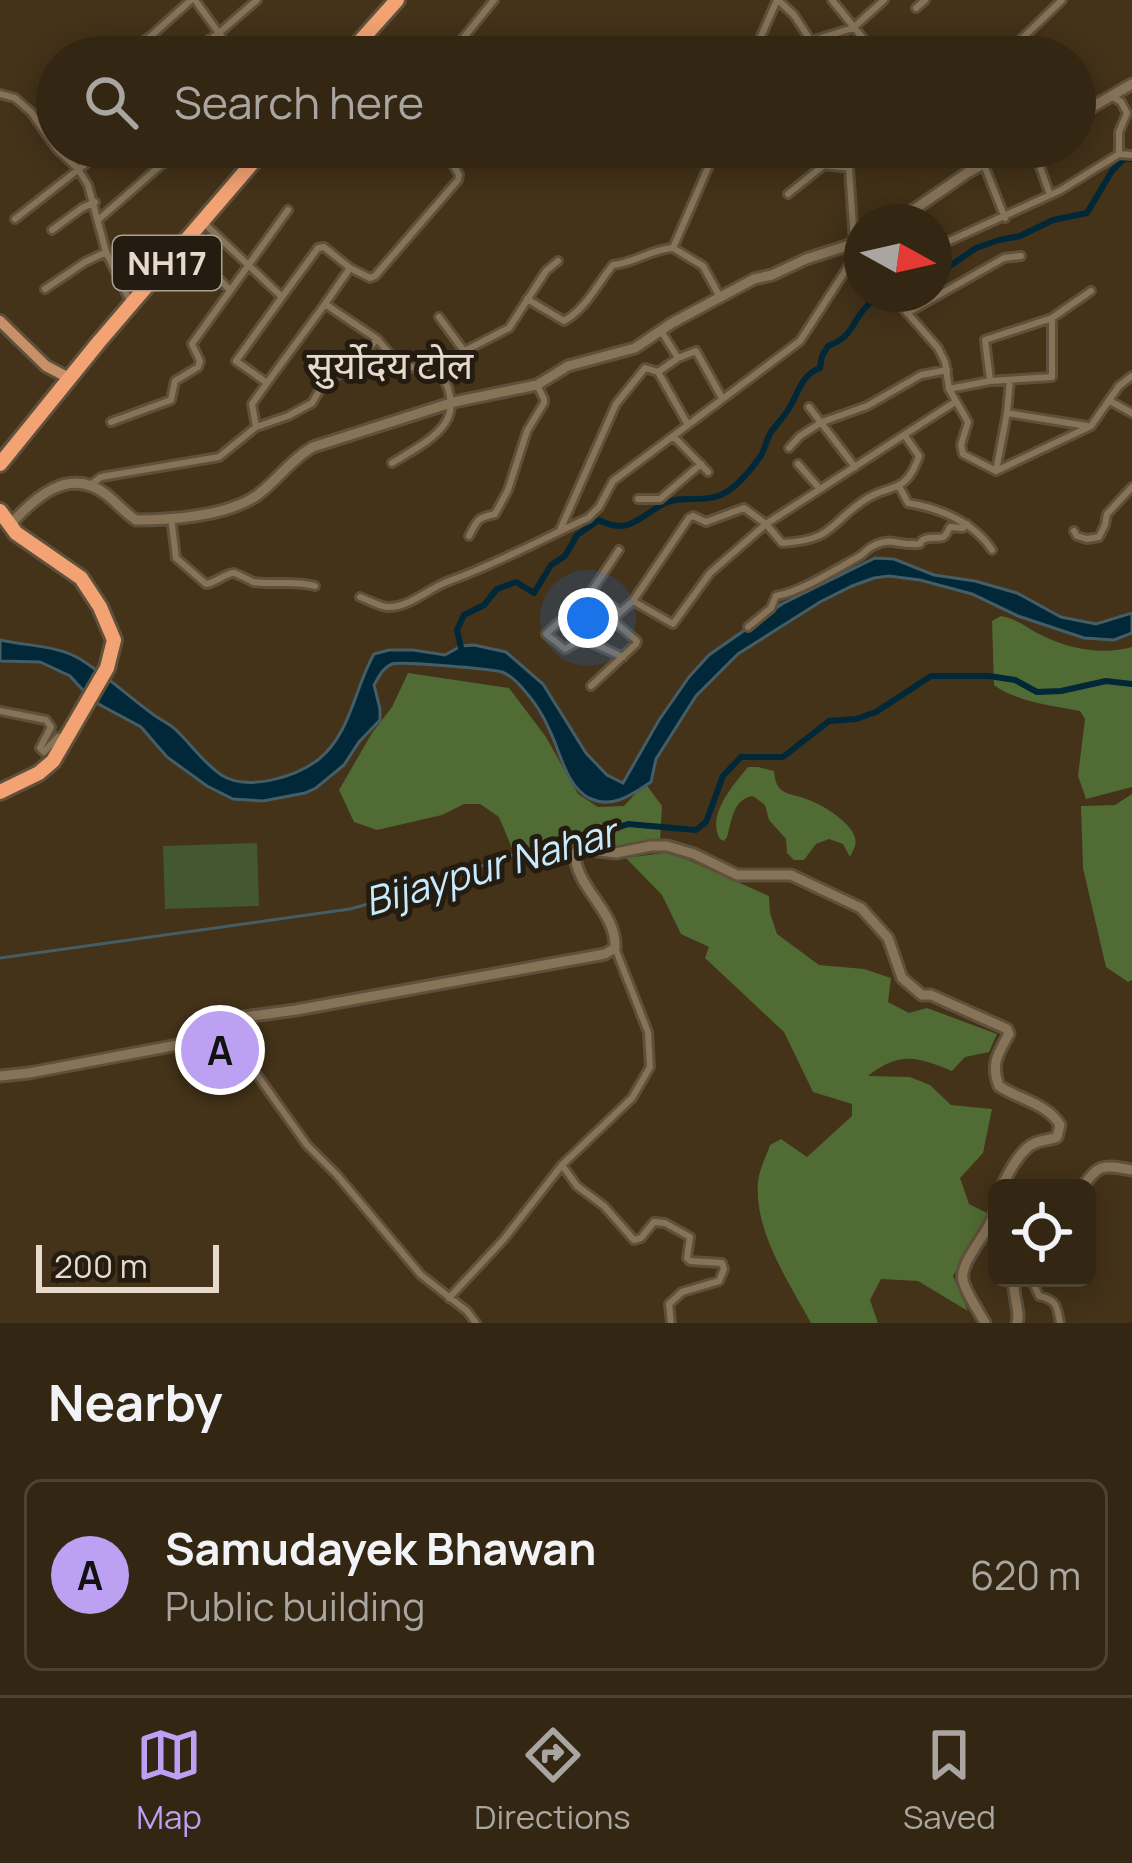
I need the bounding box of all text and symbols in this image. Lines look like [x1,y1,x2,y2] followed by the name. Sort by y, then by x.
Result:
[36,36,1096,168] search box
[78,69,144,135] icon: search
[174,71,424,133] text: Search here
[844,204,952,312] north arrow
[113,236,221,290] road number: NH17
[307,337,474,391] district label: सुर्योदय टोल
[558,588,618,648] your location
[358,803,626,928] water label: Bijaypur Nahar
[181,1005,259,1095] pin: A
[988,1179,1096,1287] map controls
[988,1179,1096,1287] button: locate
[36,1239,219,1292] scale bar
[54,1243,148,1288] text: 200 m
[48,1367,223,1436] text: Nearby
[165,1517,596,1579] text: Samudayek Bhawan
[77,1548,103,1602] text: A
[970,1548,1081,1602] text: 620 m
[165,1579,425,1633] text: Public building
[136,1722,202,1839] tab: Map
[474,1722,631,1839] tab: Directions
[903,1722,996,1839] tab: Saved

